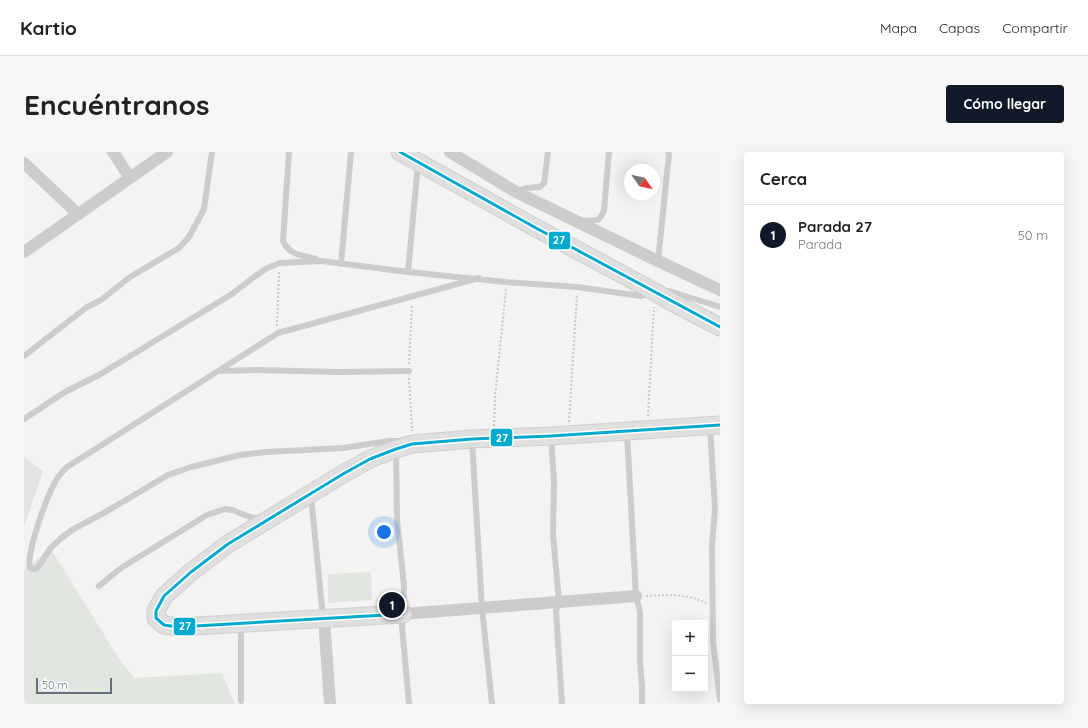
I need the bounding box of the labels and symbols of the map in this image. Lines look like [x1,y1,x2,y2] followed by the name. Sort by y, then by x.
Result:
[624,164,660,200] north arrow
[548,231,571,250] line badge: 27
[553,233,565,247] text: 27
[490,428,513,447] line badge: 27
[496,431,508,445] text: 27
[374,522,394,542] your location
[379,590,405,620] pin: 1
[173,617,196,636] line badge: 27
[179,619,191,633] text: 27
[36,676,112,695] scale bar

